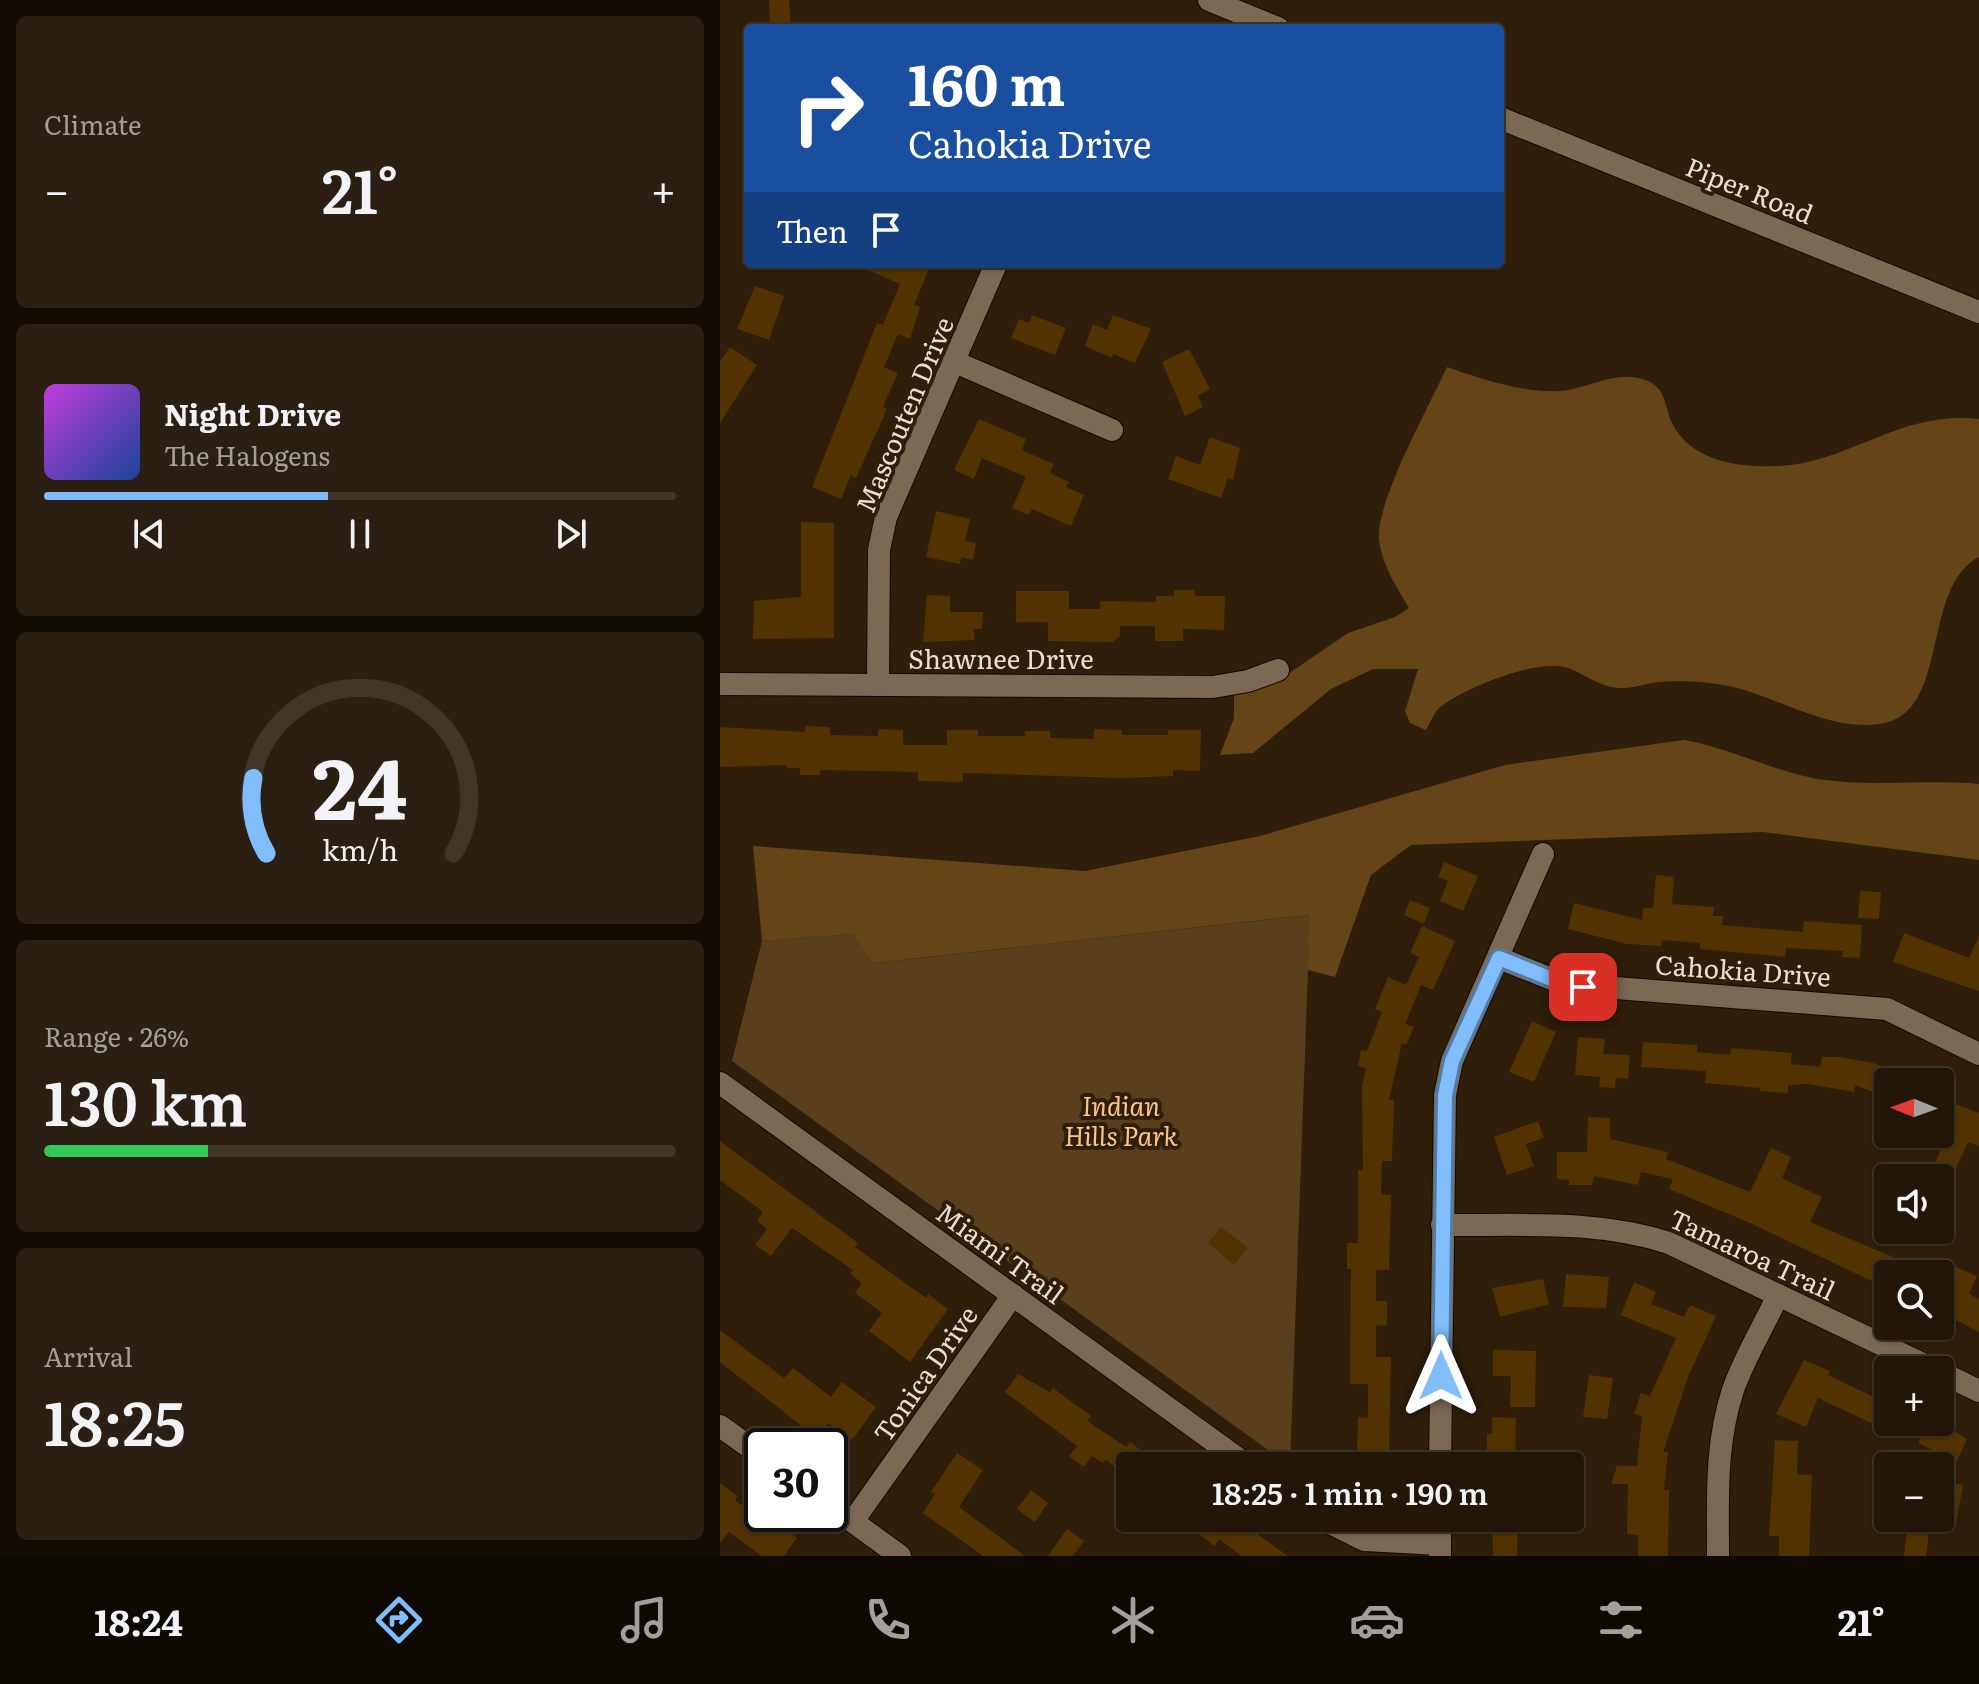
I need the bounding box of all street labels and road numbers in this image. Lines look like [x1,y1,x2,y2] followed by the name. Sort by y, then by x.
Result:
[1680,146,1820,232] street label: Piper Road
[844,310,962,518] street label: Mascouten Drive
[908,638,1094,677] street label: Shawnee Drive
[1654,943,1832,995] street label: Cahokia Drive
[929,1192,1073,1312] street label: Miami Trail
[1664,1198,1843,1309] street label: Tamaroa Trail
[863,1297,985,1449] street label: Tonica Drive

